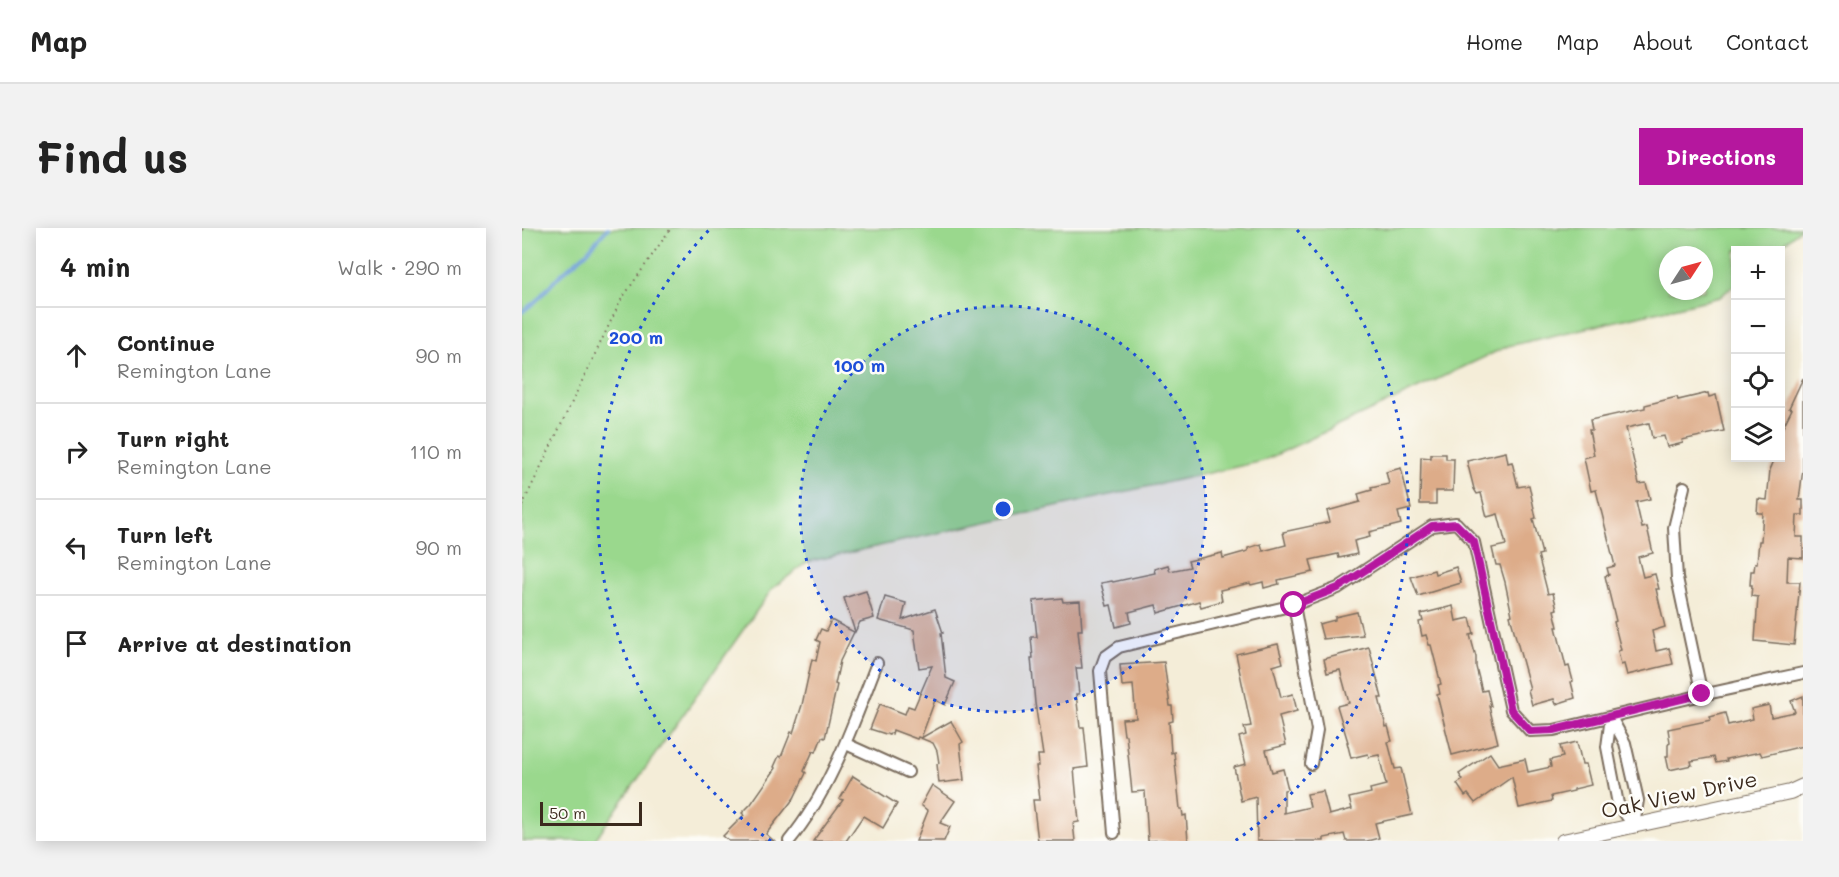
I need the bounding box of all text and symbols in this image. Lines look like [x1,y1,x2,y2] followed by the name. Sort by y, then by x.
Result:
[30,23,87,59] text: Map
[1466,28,1523,55] text: Home
[1556,28,1599,55] text: Map
[1632,28,1693,55] text: About
[1726,28,1809,55] text: Contact
[1639,128,1803,185] button: Directions
[36,129,188,184] text: Find us
[1659,246,1713,300] north arrow
[1731,246,1785,462] map controls
[1731,246,1785,300] button: +
[60,250,130,284] text: 4 min
[337,254,462,280] text: Walk · 290 m
[1731,300,1785,354] button: −
[609,325,663,349] text: 200 m
[117,328,215,357] text: Continue
[60,339,93,372] icon: ahead
[416,342,462,368] text: 90 m
[833,353,885,377] text: 100 m
[1731,354,1785,408] button: locate
[117,357,272,383] text: Remington Lane
[1731,408,1785,462] button: layers
[117,424,229,453] text: Turn right
[60,435,93,468] icon: right
[409,438,462,464] text: 110 m
[117,453,272,479] text: Remington Lane
[993,499,1013,519] centre of rings
[117,520,213,549] text: Turn left
[60,531,93,564] icon: left
[416,534,462,560] text: 90 m
[117,549,272,575] text: Remington Lane
[1280,591,1306,617] route start
[60,627,93,660] icon: arrive
[117,629,352,658] text: Arrive at destination
[1688,680,1714,706] route end
[1598,764,1760,824] street label: Oak View Drive
[540,799,642,826] scale bar
[549,802,586,823] text: 50 m

